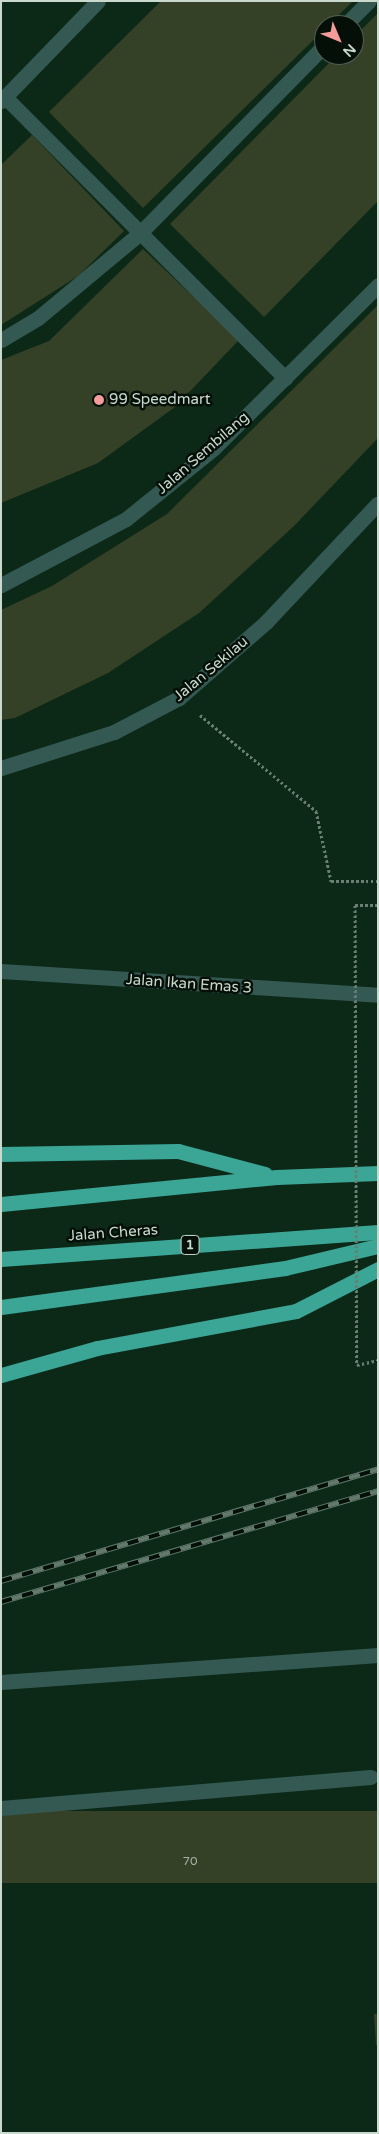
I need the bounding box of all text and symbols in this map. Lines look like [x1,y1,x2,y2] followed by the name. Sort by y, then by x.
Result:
[314,15,364,65] north arrow
[339,40,359,60] text: N
[109,391,210,409] place label: 99 Speedmart
[93,394,105,406] marker: 99 Speedmart
[153,408,253,498] street label: Jalan Sembilang
[170,633,252,705] street label: Jalan Sekilau
[125,971,253,997] street label: Jalan Ikan Emas 3
[67,1221,159,1245] street label: Jalan Cheras
[180,1234,200,1256] road number: 1
[182,1855,198,1869] house number: 70

